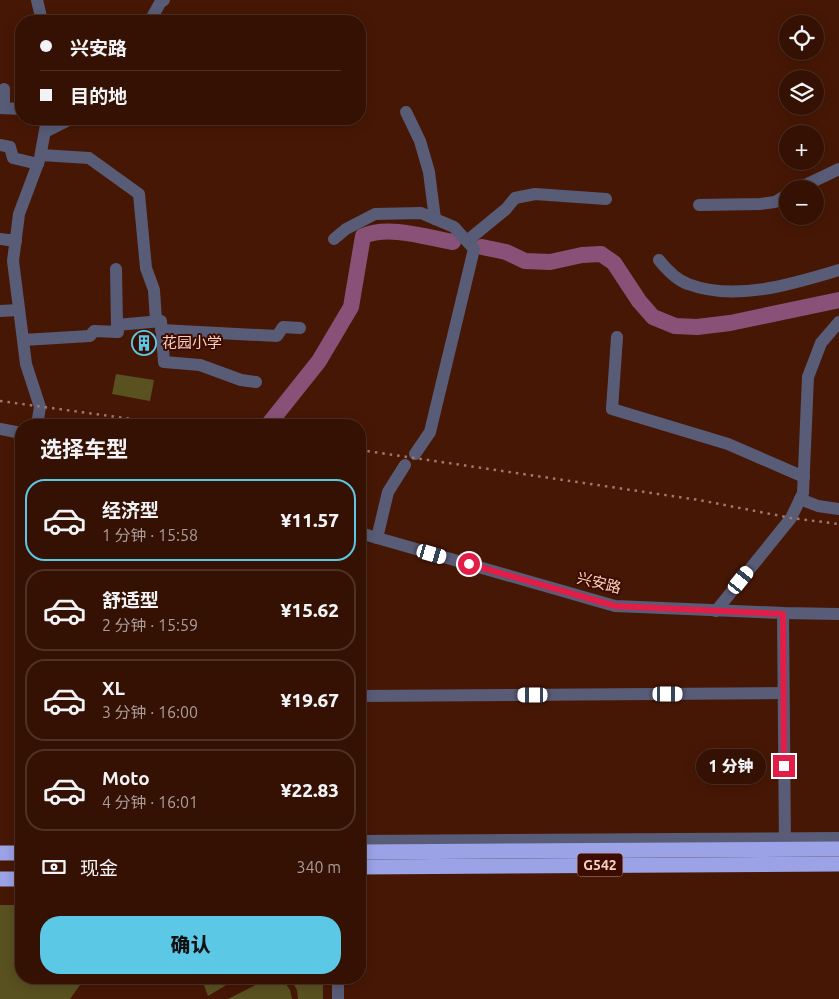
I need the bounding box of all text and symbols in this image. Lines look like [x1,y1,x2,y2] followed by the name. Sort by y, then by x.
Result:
[779,15,824,225] map controls
[779,15,824,60] button: locate
[70,37,127,59] text: 兴安路
[779,70,824,115] button: layers
[70,85,127,107] text: 目的地
[779,125,824,170] button: +
[779,180,824,225] button: −
[131,330,157,356] building icon: 花园小学
[162,334,222,351] place label: 花园小学
[40,436,128,461] text: 选择车型
[42,498,87,543] icon: car
[102,499,159,521] text: 经济型
[281,509,339,531] text: ¥11.57
[102,526,198,544] text: 1 分钟 · 15:58
[415,543,448,565] car
[458,553,480,575] route start
[725,564,756,596] car
[575,569,623,596] street label: 兴安路
[42,588,87,633] icon: car
[102,589,159,611] text: 舒适型
[281,599,339,621] text: ¥15.62
[102,616,198,634] text: 2 分钟 · 15:59
[102,677,125,699] text: XL
[42,678,87,723] icon: car
[653,687,683,702] car
[518,688,548,703] car
[281,689,339,711] text: ¥19.67
[102,703,198,721] text: 3 分钟 · 16:00
[696,748,766,784] callout: 1 分钟
[773,755,795,777] route end
[709,757,753,775] text: 1 分钟
[102,767,150,789] text: Moto
[42,768,87,813] icon: car
[281,779,339,801] text: ¥22.83
[102,793,198,811] text: 4 分钟 · 16:01
[40,853,68,881] icon: cash
[578,854,622,876] road number: G542
[80,857,118,879] text: 现金
[296,858,341,876] text: 340 m
[40,916,341,974] button: 确认

